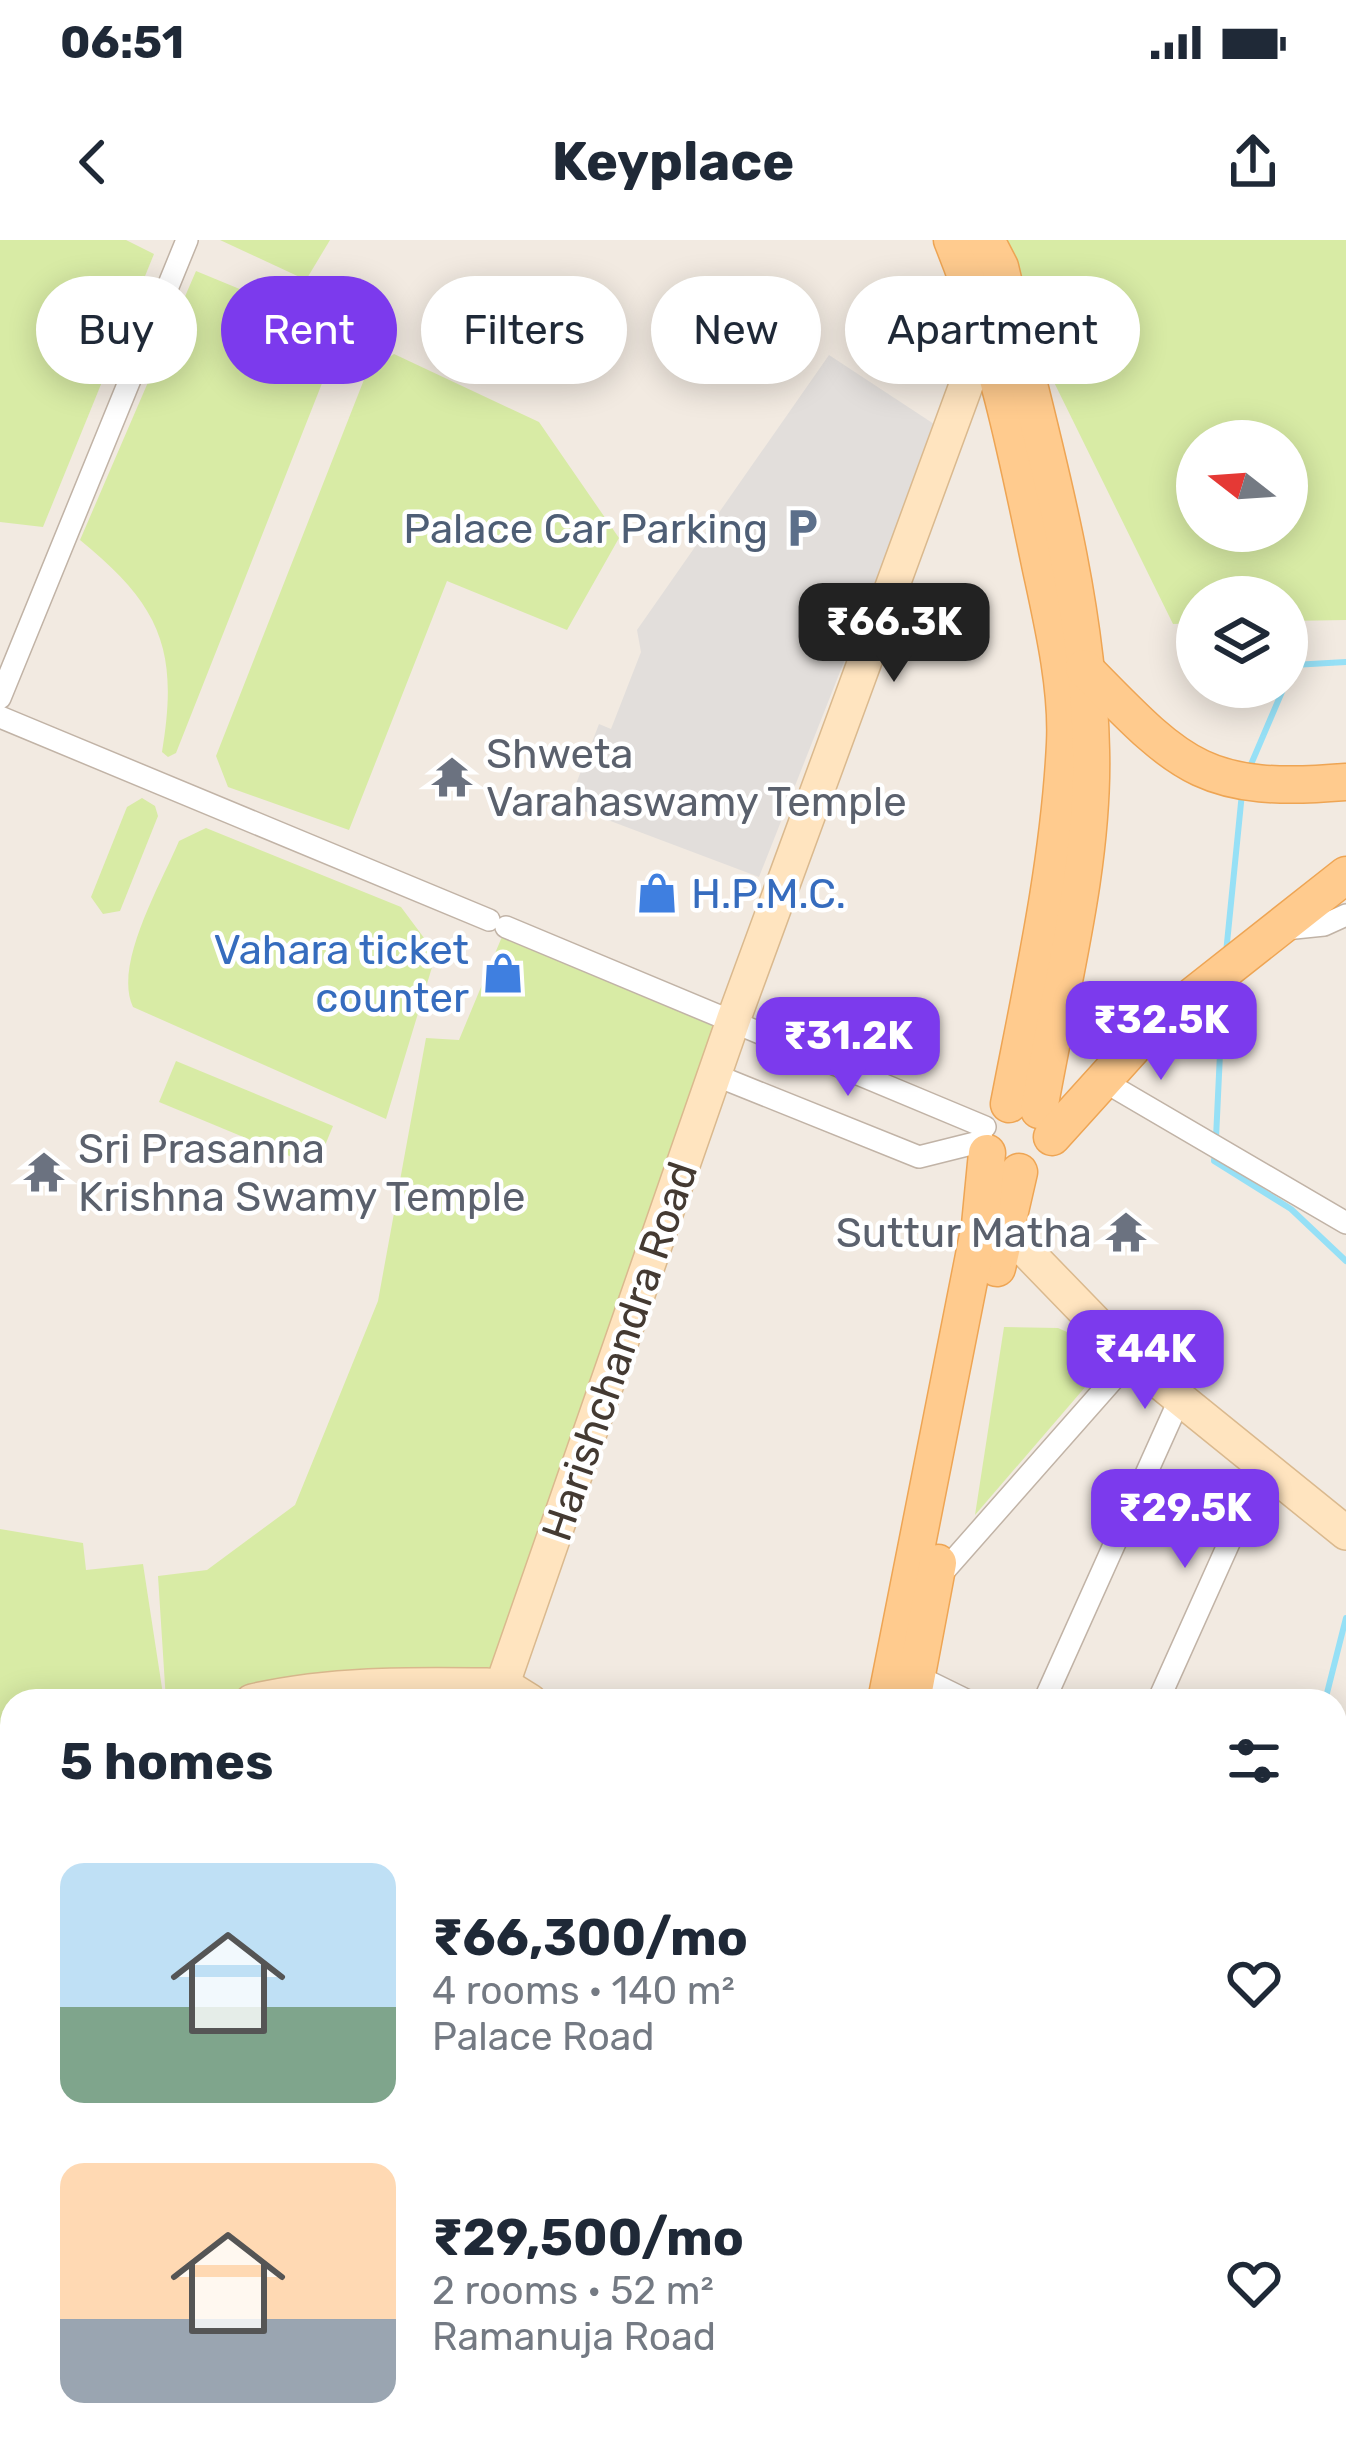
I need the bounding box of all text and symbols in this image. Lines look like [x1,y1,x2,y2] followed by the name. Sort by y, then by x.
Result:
[60,16,184,69] text: 06:51
[60,129,126,195] icon: back
[1220,129,1286,195] icon: share
[552,130,794,194] text: Keyplace
[36,276,197,384] chip: Buy
[221,276,397,384] chip: Rent
[421,276,627,384] chip: Filters
[651,276,821,384] chip: New
[845,276,1140,384] chip: Apartment
[1176,420,1308,552] north arrow
[1176,420,1308,708] map controls
[403,504,768,554] place label: Palace Car Parking
[779,505,825,551] parking icon: Palace Car Parking
[1176,576,1308,708] button: layers
[796,583,992,685] pin: ₹66.3K
[826,599,962,645] text: ₹66.3K
[486,729,907,827] place label: Shweta Varahaswamy Temple
[429,754,475,800] temple icon: Shweta Varahaswamy Temple
[691,869,846,919] place label: H.P.M.C.
[634,870,680,916] shop icon: H.P.M.C.
[213,925,469,1023] place label: Vahara ticket counter
[480,950,526,996] shop icon: Vahara ticket counter
[1063,981,1259,1083] pin: ₹32.5K
[750,997,946,1099] pin: ₹31.2K
[1093,997,1229,1043] text: ₹32.5K
[783,1013,913,1059] text: ₹31.2K
[78,1124,526,1222] place label: Sri Prasanna Krishna Swamy Temple
[21,1149,67,1195] temple icon: Sri Prasanna Krishna Swamy Temple
[532,1155,708,1547] street label: Harishchandra Road
[836,1208,1092,1258] place label: Suttur Matha
[1103,1209,1149,1255] temple icon: Suttur Matha
[1074,1310,1216,1412] pin: ₹44K
[1094,1326,1196,1372] text: ₹44K
[1087,1469,1283,1571] pin: ₹29.5K
[1118,1485,1252,1531] text: ₹29.5K
[1221,1728,1287,1794] icon: filters
[60,1731,273,1792] text: 5 homes
[432,1907,748,1968] text: ₹66,300/mo
[156,1911,300,2055] icon: home
[1221,1950,1287,2016] icon: heart
[432,1968,735,2014] text: 4 rooms · 140 m²
[432,2014,655,2060] text: Palace Road
[432,2207,744,2268] text: ₹29,500/mo
[156,2211,300,2355] icon: home
[1221,2250,1287,2316] icon: heart
[432,2268,714,2314] text: 2 rooms · 52 m²
[432,2314,716,2360] text: Ramanuja Road

